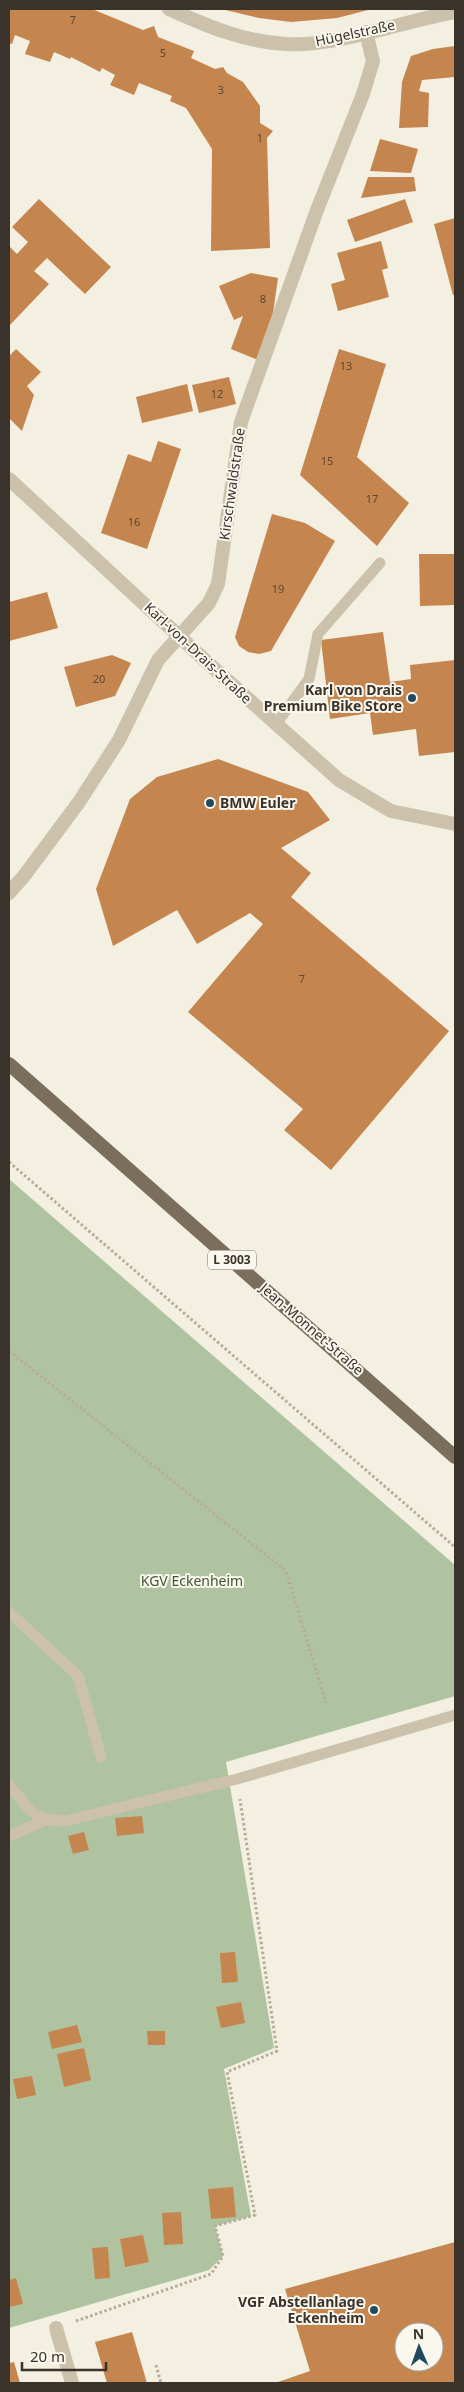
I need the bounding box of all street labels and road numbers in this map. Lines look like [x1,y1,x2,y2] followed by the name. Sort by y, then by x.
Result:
[313,15,397,50] street label: Hügelstraße
[214,427,249,541] street label: Kirschwaldstraße
[141,598,256,708] street label: Karl-von-Drais-Straße
[208,1250,256,1270] road number: L 3003
[255,1277,368,1379] street label: Jean-Monnet-Straße

